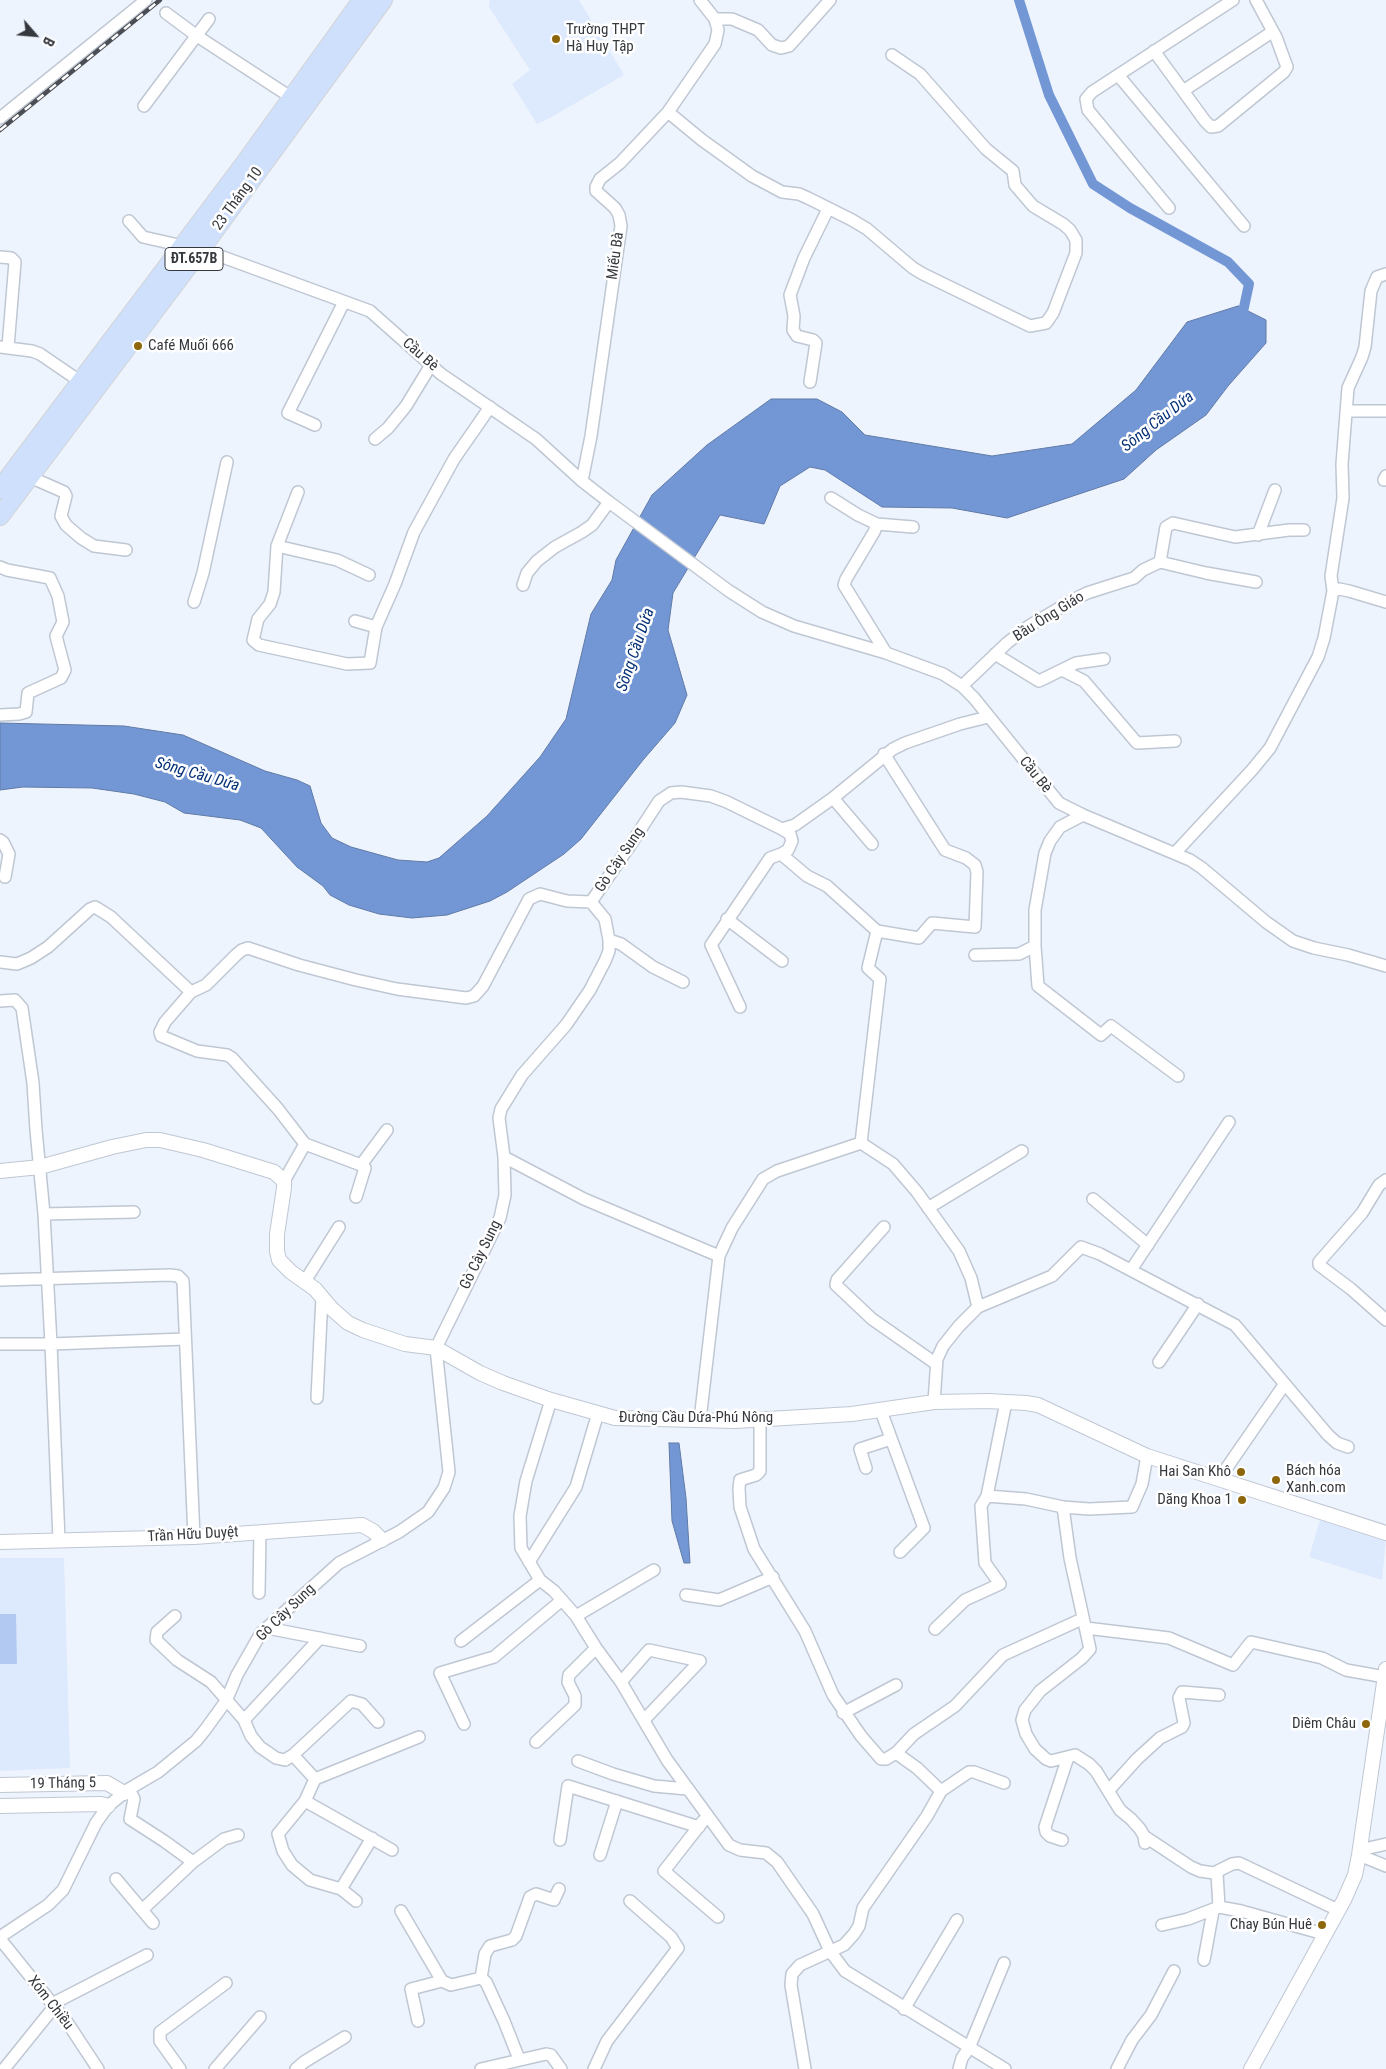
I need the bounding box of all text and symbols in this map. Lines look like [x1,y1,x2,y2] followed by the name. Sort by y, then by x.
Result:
[10,10,60,60] north arrow
[566,21,645,56] place label: Trường THPT Hà Huy Tập
[550,33,562,45] marker: Trường THPT Hà Huy Tập
[39,35,57,49] text: B
[209,164,267,234] street label: 23 Tháng 10
[604,231,628,281] street label: Miếu Bà
[165,248,223,270] road number: ĐT.657B
[398,335,442,375] street label: Cầu Bè
[148,337,234,355] place label: Café Muối 666
[132,340,144,352] marker: Café Muối 666
[1118,388,1198,456] water label: Sông Cầu Dứa
[1010,588,1088,646] street label: Bầu Ông Giáo
[613,606,659,694] water label: Sông Cầu Dứa
[1015,753,1055,797] street label: Cầu Bè
[153,754,241,796] water label: Sông Cầu Dứa
[592,824,648,896] street label: Gò Cây Sung
[457,1217,505,1293] street label: Gò Cây Sung
[619,1409,773,1427] street label: Đường Cầu Dứa-Phú Nông
[1286,1462,1346,1497] place label: Bách hóa Xanh.com
[1159,1463,1231,1481] place label: Hai San Khô
[1235,1466,1247,1478] marker: Hai San Khô
[1270,1474,1282,1486] marker: Bách hóa Xanh.com
[1157,1491,1232,1509] place label: Dăng Khoa 1
[1236,1494,1248,1506] marker: Dăng Khoa 1
[147,1524,239,1546] street label: Trần Hữu Duyệt
[253,1581,319,1645] street label: Gò Cây Sung
[1292,1715,1356,1733] place label: Diêm Châu
[1360,1718,1372,1730] marker: Diêm Châu
[30,1774,96,1794] street label: 19 Tháng 5
[1230,1916,1312,1934] place label: Chay Bún Huê
[1316,1919,1328,1931] marker: Chay Bún Huê
[23,1972,77,2034] street label: Xóm Chiều

